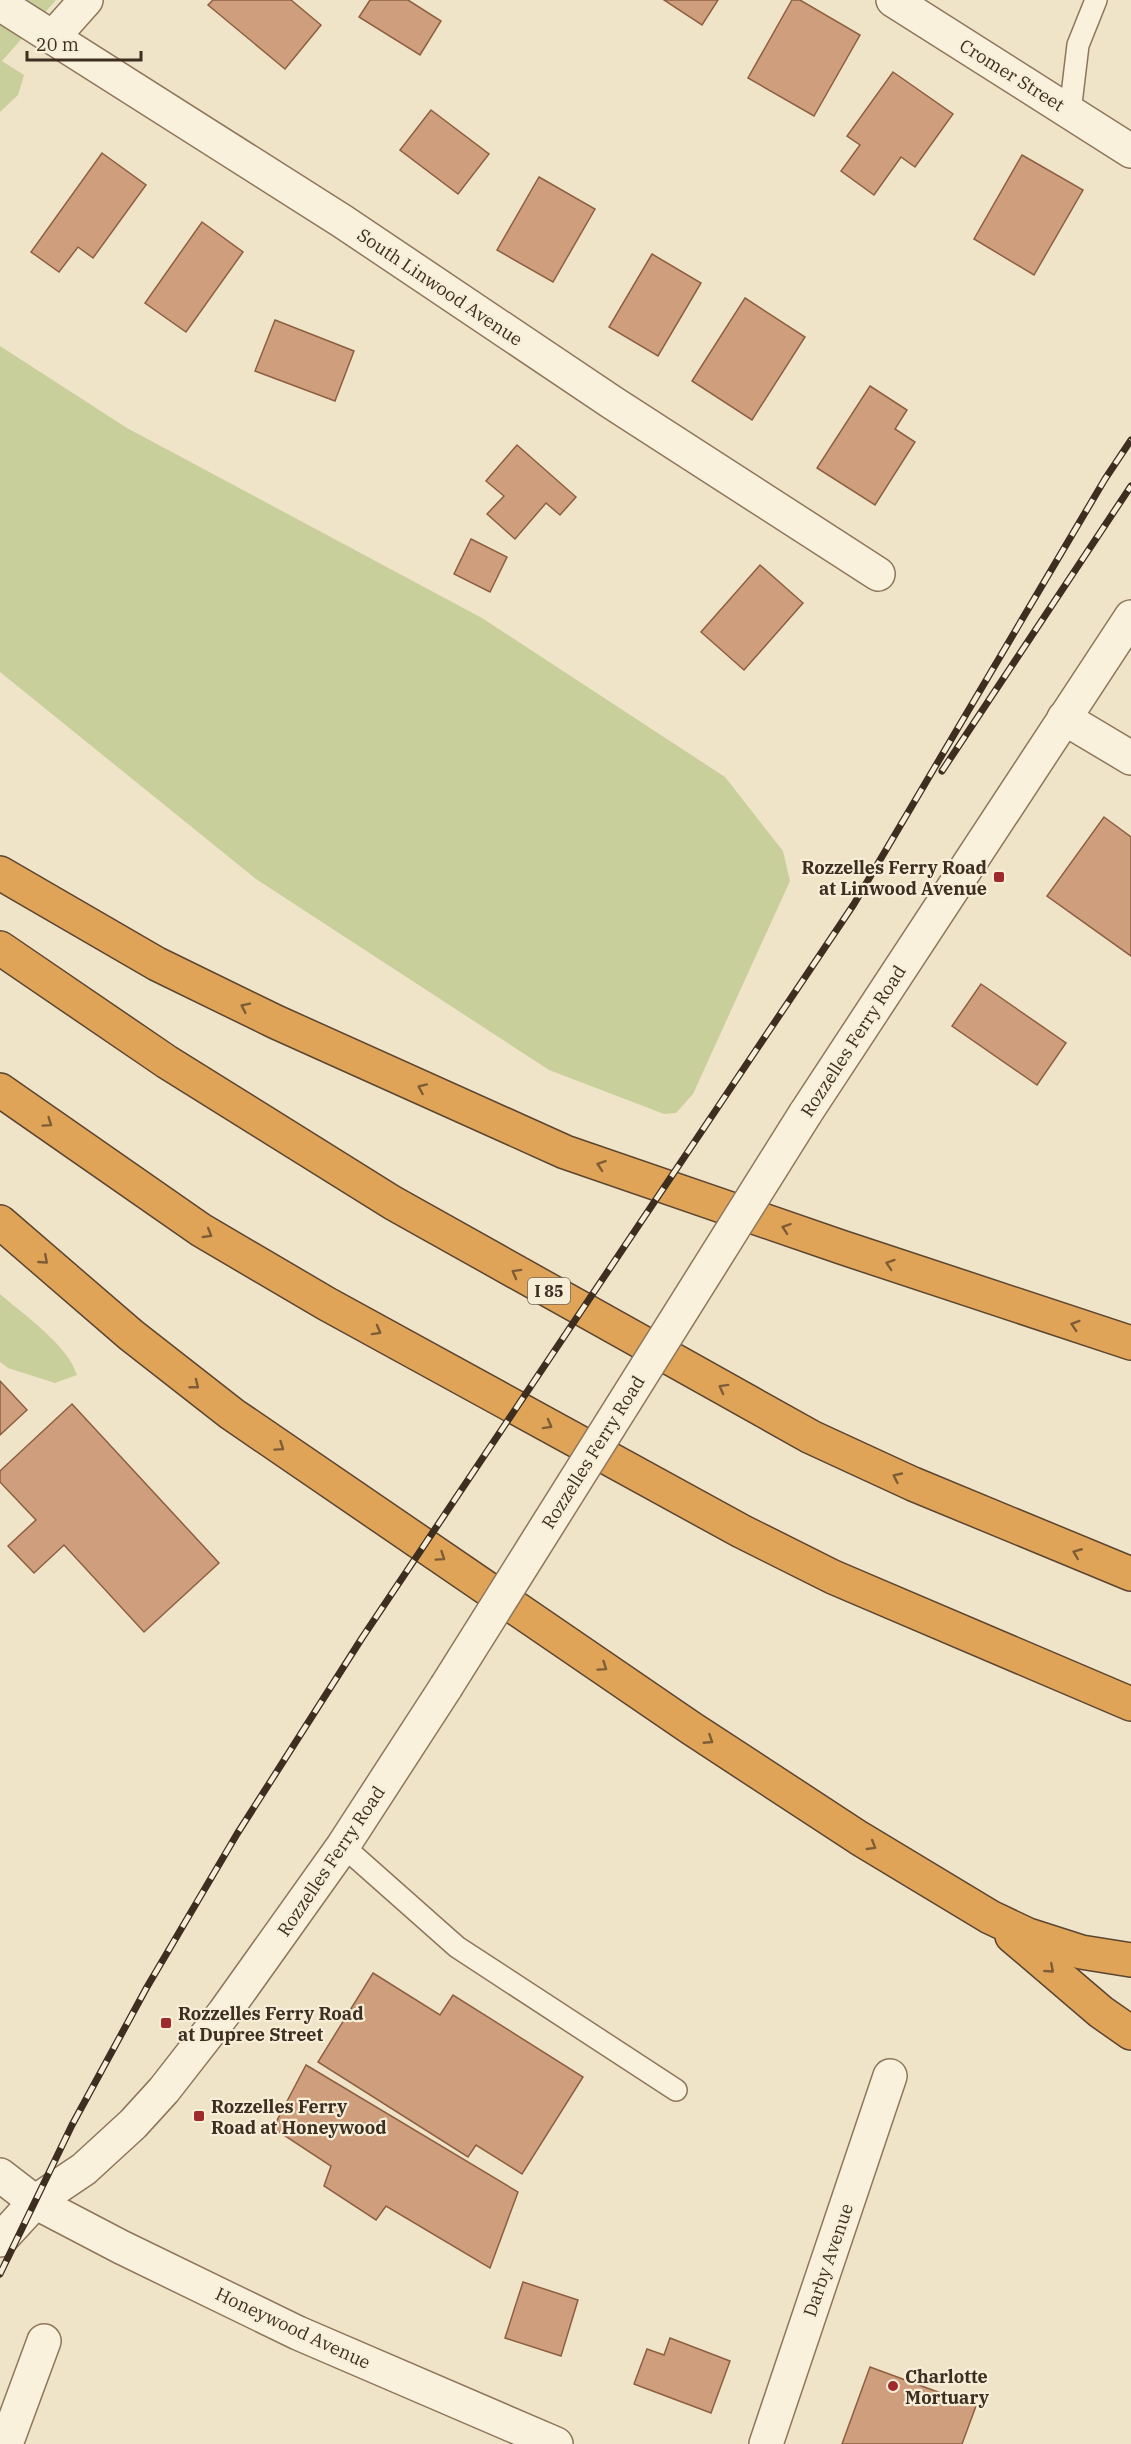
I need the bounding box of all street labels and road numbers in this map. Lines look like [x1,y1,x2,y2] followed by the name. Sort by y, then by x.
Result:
[955,34,1069,116] street label: Cromer Street
[353,223,527,351] street label: South Linwood Avenue
[795,961,911,1121] street label: Rozzelles Ferry Road
[528,1278,570,1304] road number: I 85
[537,1371,650,1533] street label: Rozzelles Ferry Road
[272,1781,390,1941] street label: Rozzelles Ferry Road
[798,2200,858,2320] street label: Darby Avenue
[212,2282,374,2374] street label: Honeywood Avenue

